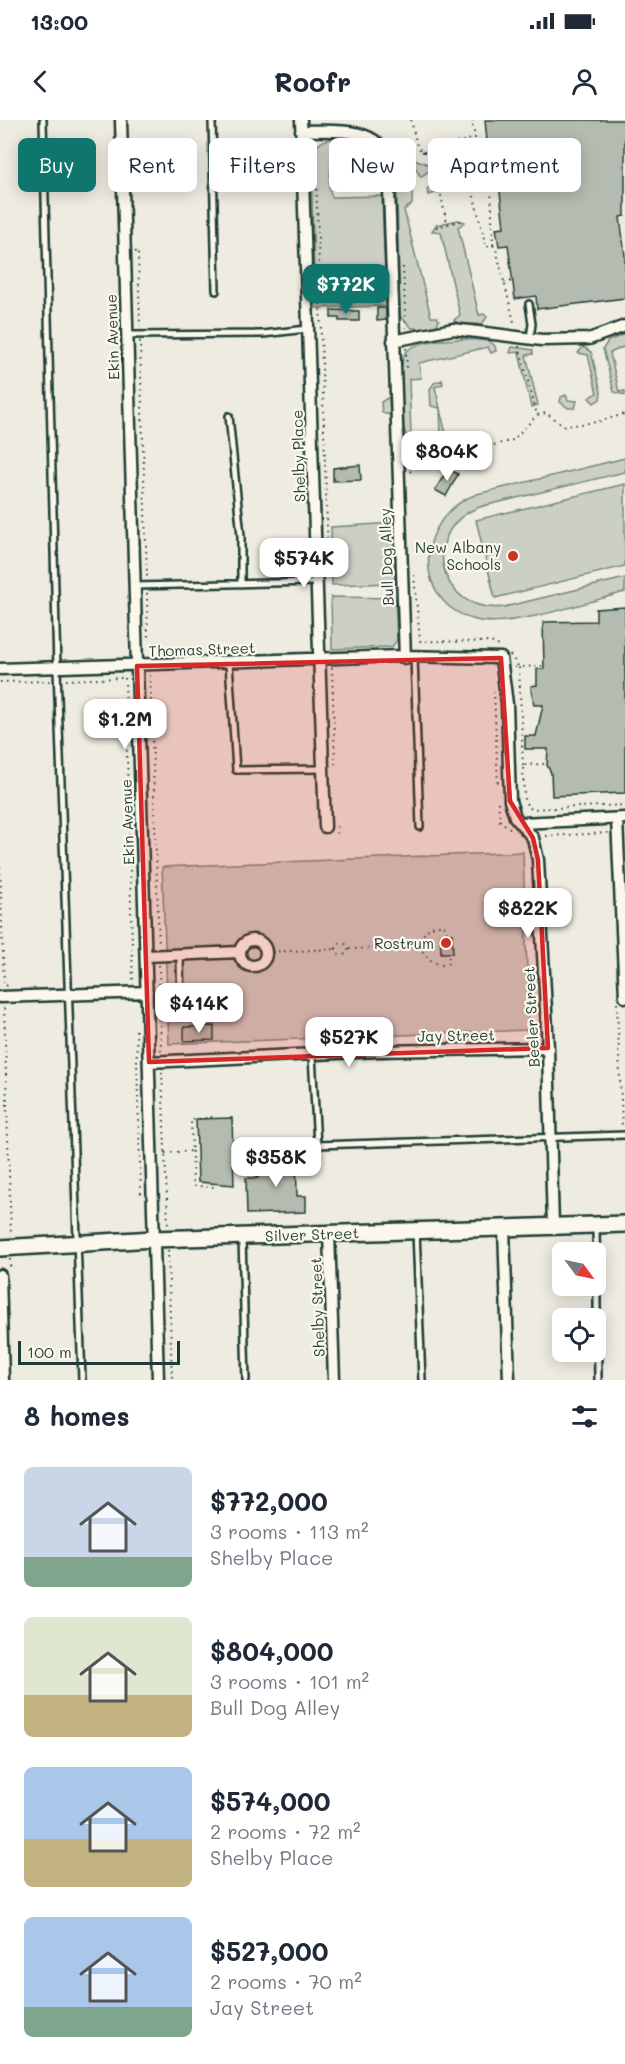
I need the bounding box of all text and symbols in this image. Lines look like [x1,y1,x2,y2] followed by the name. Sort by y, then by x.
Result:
[30,7,88,36] text: 13:00
[274,64,351,99] text: Roofr
[24,65,57,98] icon: back
[568,65,601,98] icon: person
[18,138,96,192] chip: Buy
[108,138,197,192] chip: Rent
[209,138,317,192] chip: Filters
[329,138,416,192] chip: New
[428,138,581,192] chip: Apartment
[304,264,388,315] pin: $772K
[317,270,375,296] text: $772K
[101,294,123,380] street label: Ekin Avenue
[286,409,310,503] street label: Shelby Place
[405,431,489,482] pin: $804K
[415,437,479,463] text: $804K
[374,508,398,606] street label: Bull Dog Alley
[415,537,501,574] place label: New Albany Schools
[262,538,346,589] pin: $574K
[273,544,335,570] text: $574K
[506,549,520,563] marker: New Albany Schools
[148,637,256,661] street label: Thomas Street
[83,699,167,750] pin: $1.2M
[98,705,152,731] text: $1.2M
[116,779,138,865] street label: Ekin Avenue
[486,888,570,939] pin: $822K
[498,894,558,920] text: $822K
[374,933,434,953] place label: Rostrum
[439,936,453,950] marker: Rostrum
[518,966,544,1068] street label: Beeler Street
[157,983,241,1034] pin: $414K
[169,989,229,1015] text: $414K
[307,1017,391,1068] pin: $527K
[319,1023,379,1049] text: $527K
[417,1024,495,1046] street label: Jay Street
[234,1137,318,1188] pin: $358K
[245,1143,307,1169] text: $358K
[265,1222,359,1246] street label: Silver Street
[552,1242,606,1296] north arrow
[552,1242,606,1362] map controls
[305,1257,329,1357] street label: Shelby Street
[552,1308,606,1362] button: locate
[18,1338,180,1366] scale bar
[27,1341,72,1362] text: 100 m
[24,1399,130,1433] text: 8 homes
[568,1400,601,1433] icon: filters
[210,1484,328,1518] text: $772,000
[72,1491,144,1563] icon: home
[210,1518,369,1544] text: 3 rooms · 113 m²
[210,1544,333,1570] text: Shelby Place
[210,1634,334,1668] text: $804,000
[72,1641,144,1713] icon: home
[210,1668,369,1694] text: 3 rooms · 101 m²
[210,1694,340,1720] text: Bull Dog Alley
[210,1784,330,1818] text: $574,000
[72,1791,144,1863] icon: home
[210,1818,361,1844] text: 2 rooms · 72 m²
[210,1844,333,1870] text: Shelby Place
[210,1934,328,1968] text: $527,000
[72,1941,144,2013] icon: home
[210,1968,362,1994] text: 2 rooms · 70 m²
[210,1994,314,2020] text: Jay Street

